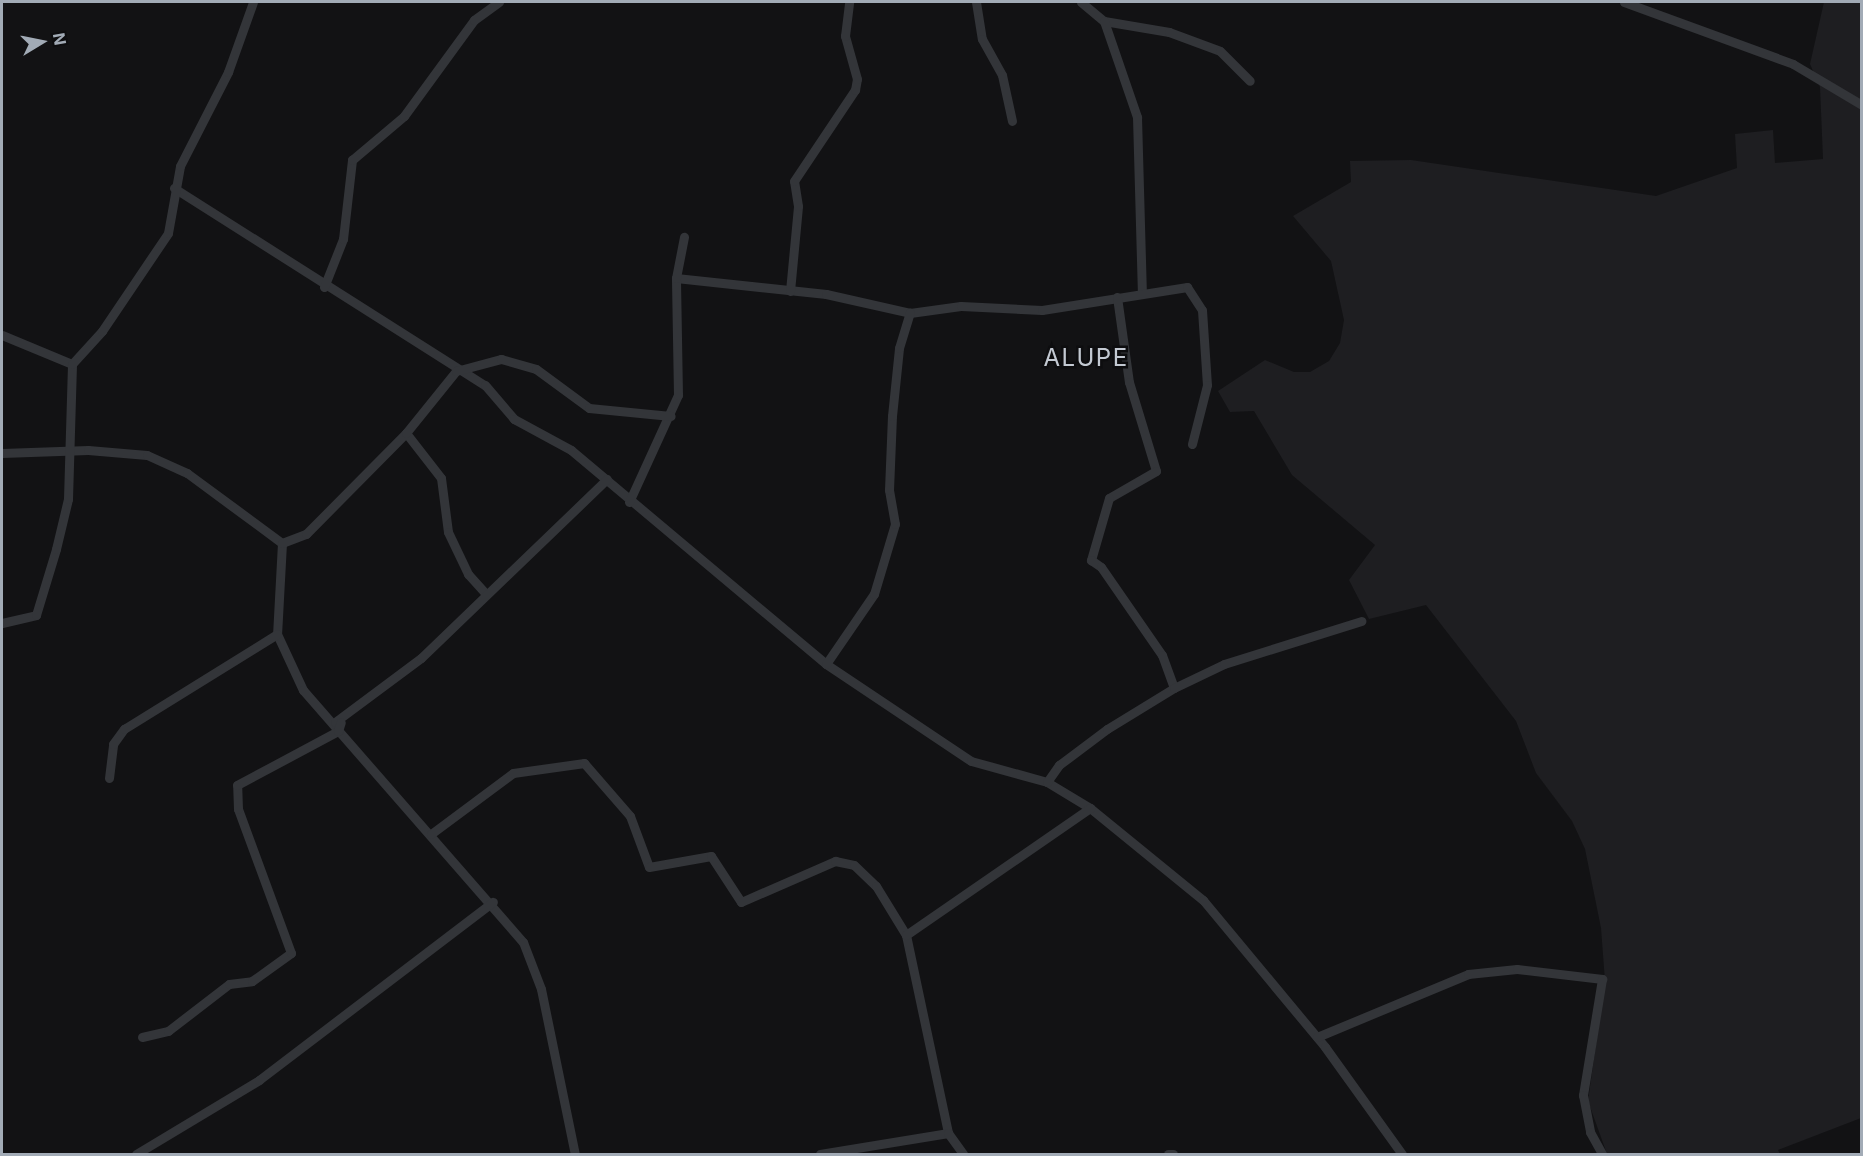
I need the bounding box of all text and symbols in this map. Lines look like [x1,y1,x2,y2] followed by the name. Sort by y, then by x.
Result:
[12,12,72,72] north arrow
[49,31,71,47] text: N
[1043,344,1129,372] district label: ALUPE

